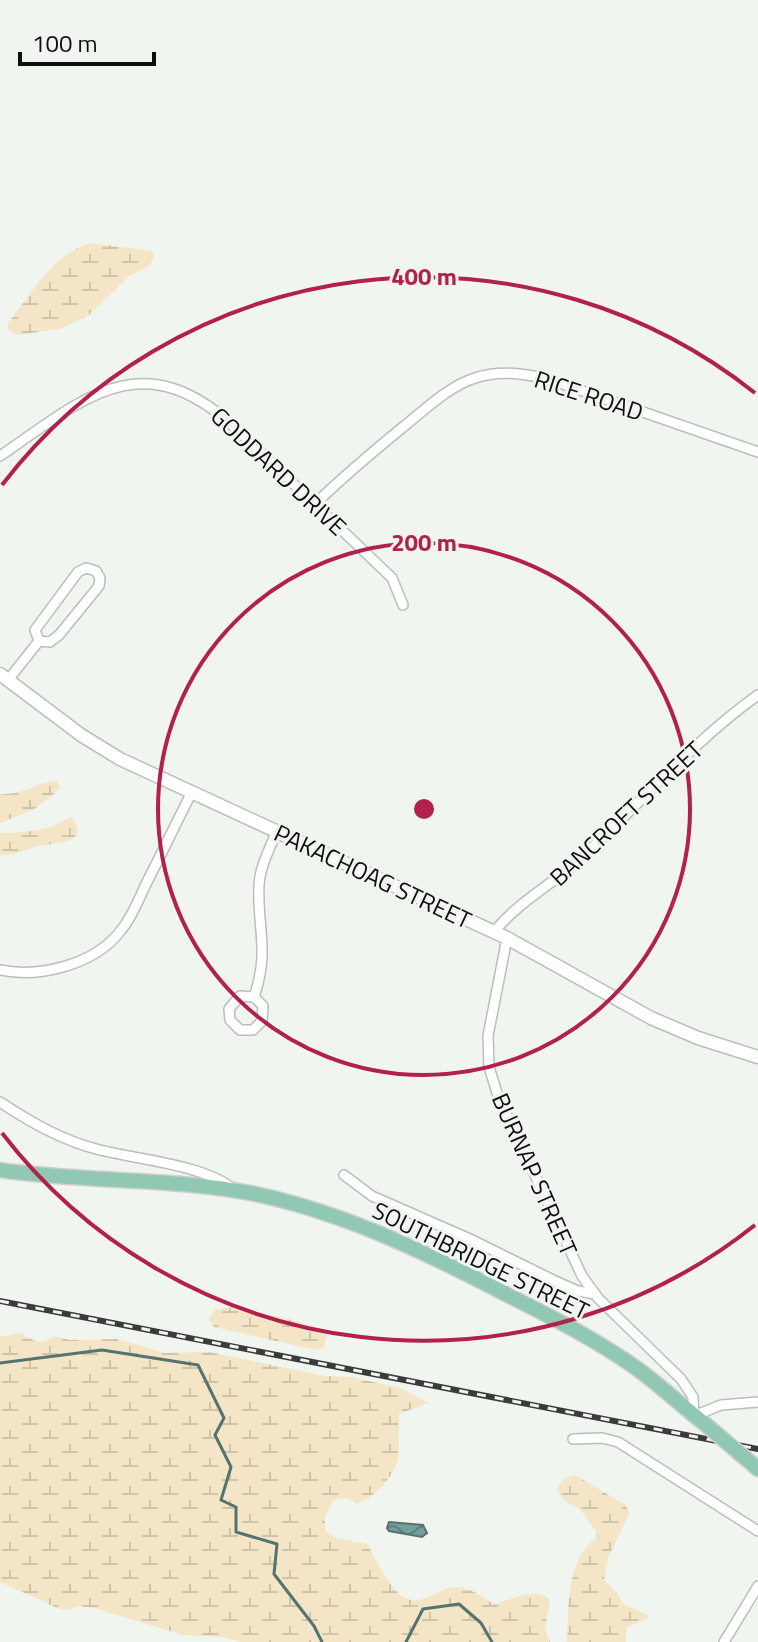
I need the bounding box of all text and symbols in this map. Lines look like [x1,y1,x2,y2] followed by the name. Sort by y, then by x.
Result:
[20,16,154,66] scale bar
[32,25,98,61] text: 100 m
[391,258,457,294] text: 400 m
[530,361,648,429] street label: RICE ROAD
[203,398,355,544] street label: GODDARD DRIVE
[391,524,457,560] text: 200 m
[541,732,711,894] street label: BANCROFT STREET
[410,795,438,823] centre of rings
[268,814,478,938] street label: PAKACHOAG STREET
[483,1087,587,1261] street label: BURNAP STREET
[367,1192,596,1328] street label: SOUTHBRIDGE STREET

